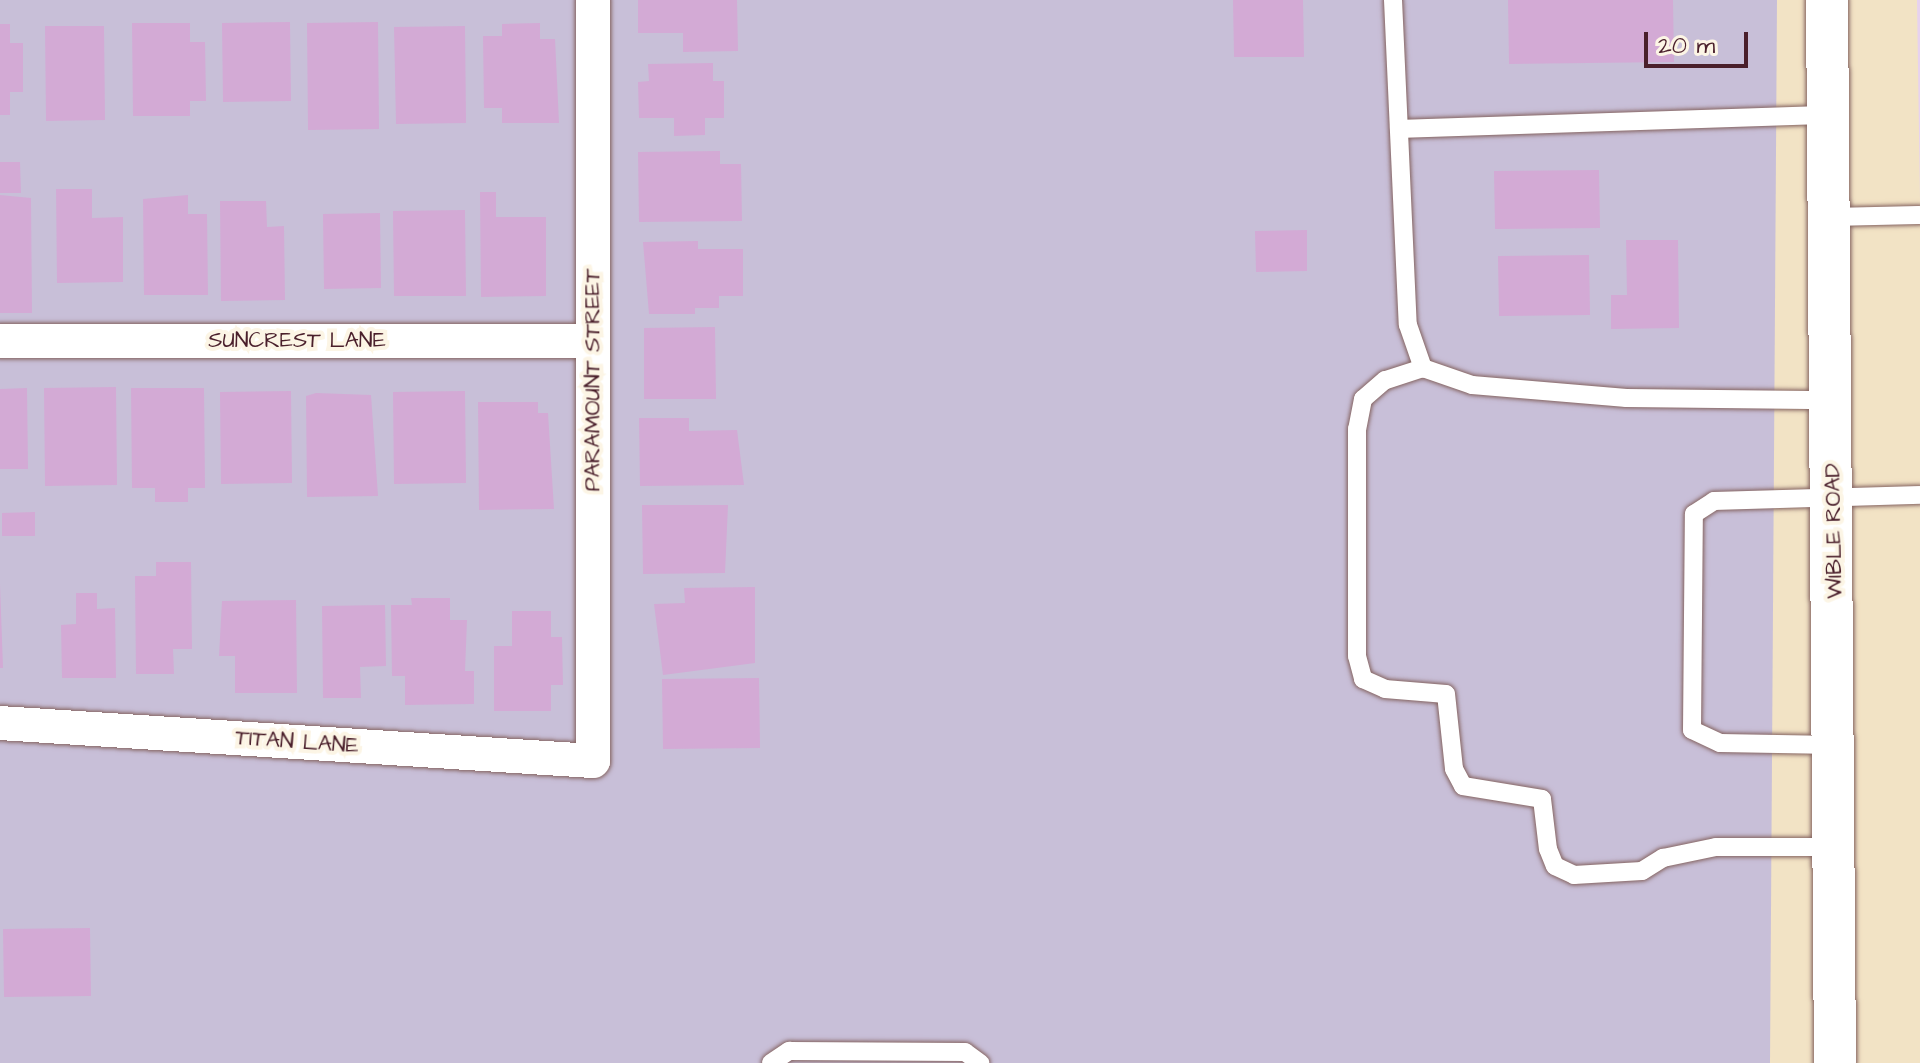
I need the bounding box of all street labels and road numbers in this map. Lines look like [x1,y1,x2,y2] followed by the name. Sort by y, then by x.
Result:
[580,269,606,491] street label: PARAMOUNT STREET
[208,328,386,354] street label: SUNCREST LANE
[1820,463,1848,599] street label: WIBLE ROAD
[234,725,360,759] street label: TITAN LANE

